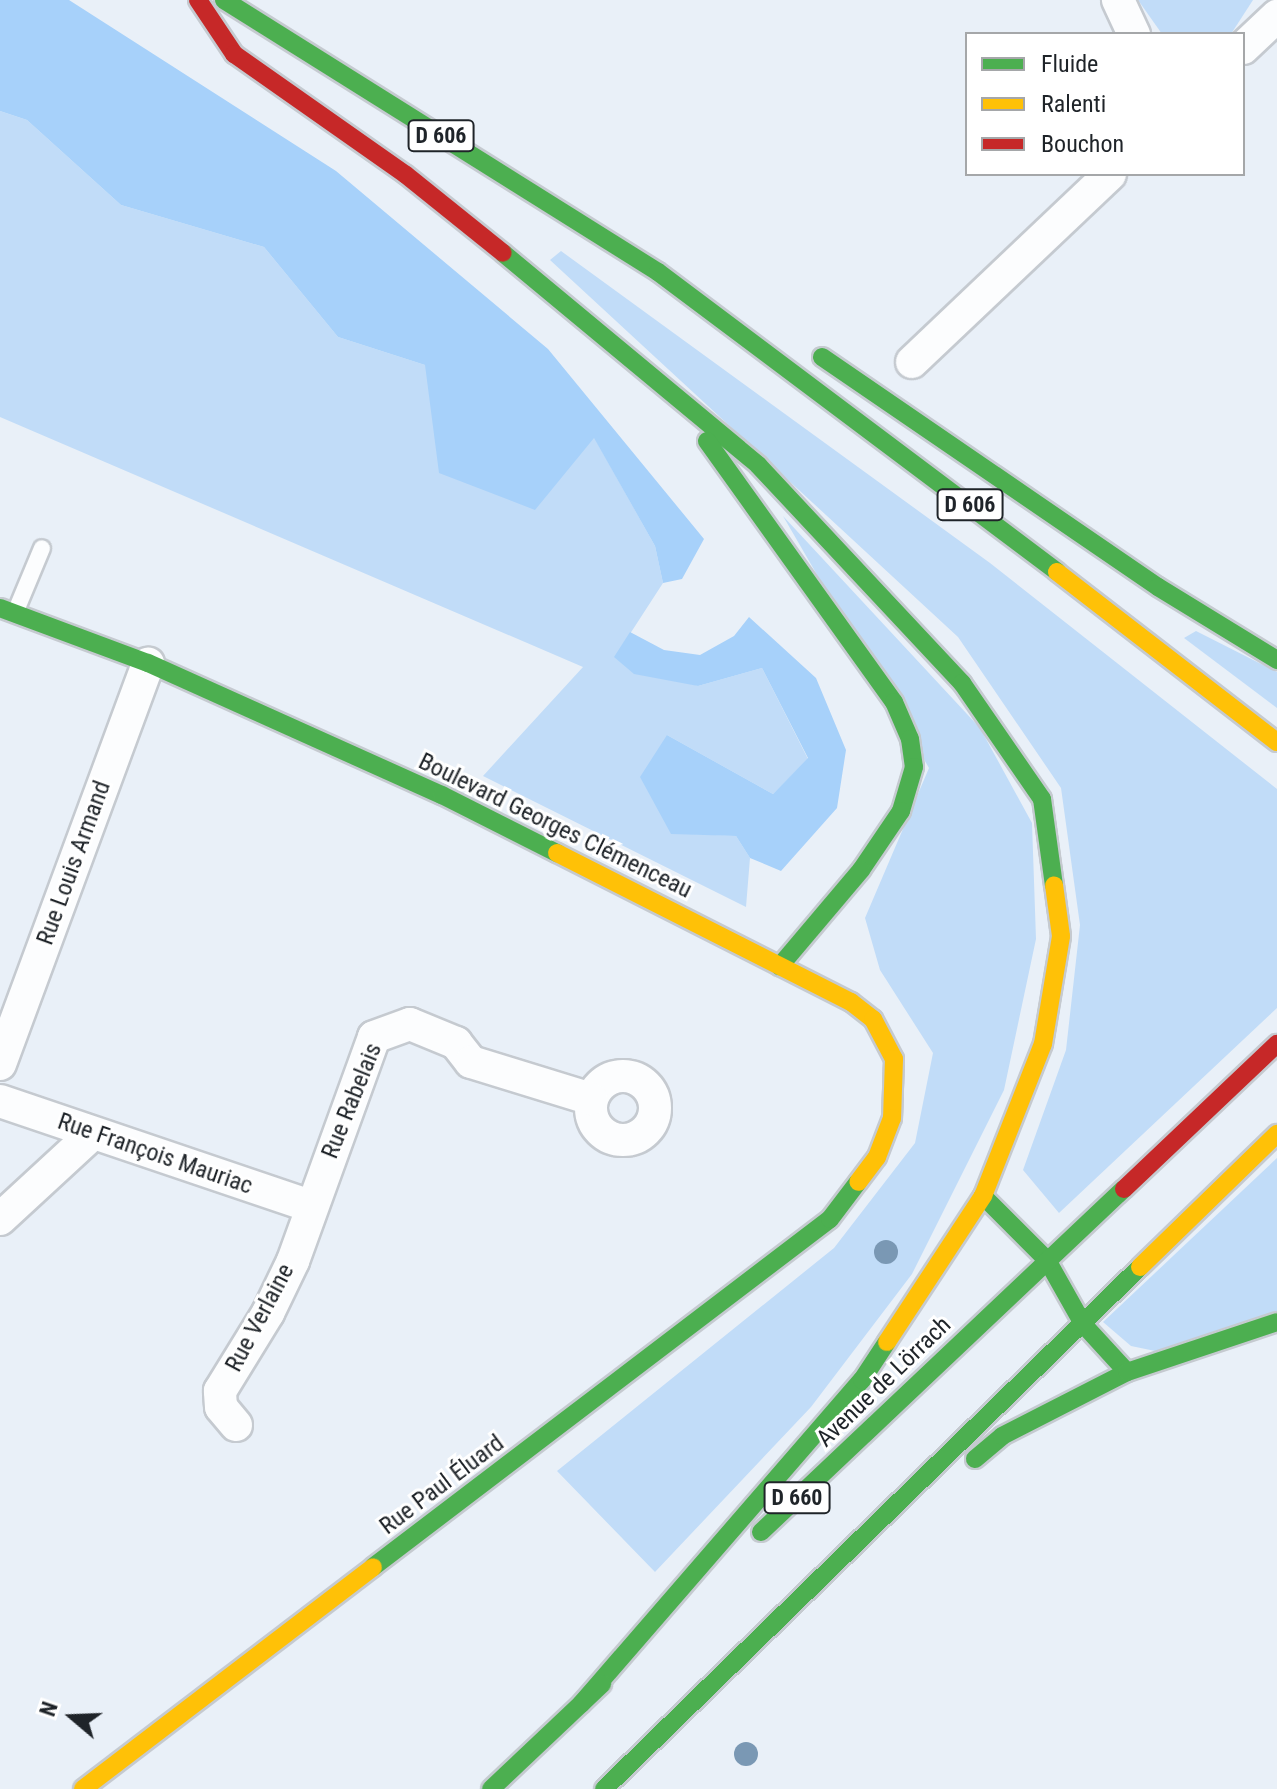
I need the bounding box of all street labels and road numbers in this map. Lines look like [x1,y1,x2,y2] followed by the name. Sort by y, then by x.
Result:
[407,118,475,154] road number: D 606
[936,487,1004,523] road number: D 606
[414,747,696,905] street label: Boulevard Georges Clémenceau
[31,777,117,949] street label: Rue Louis Armand
[316,1039,388,1163] street label: Rue Rabelais
[54,1107,256,1201] street label: Rue François Mauriac
[220,1259,300,1377] street label: Rue Verlaine
[811,1311,957,1453] street label: Avenue de Lörrach
[374,1429,510,1541] street label: Rue Paul Éluard
[763,1480,831,1516] road number: D 660

